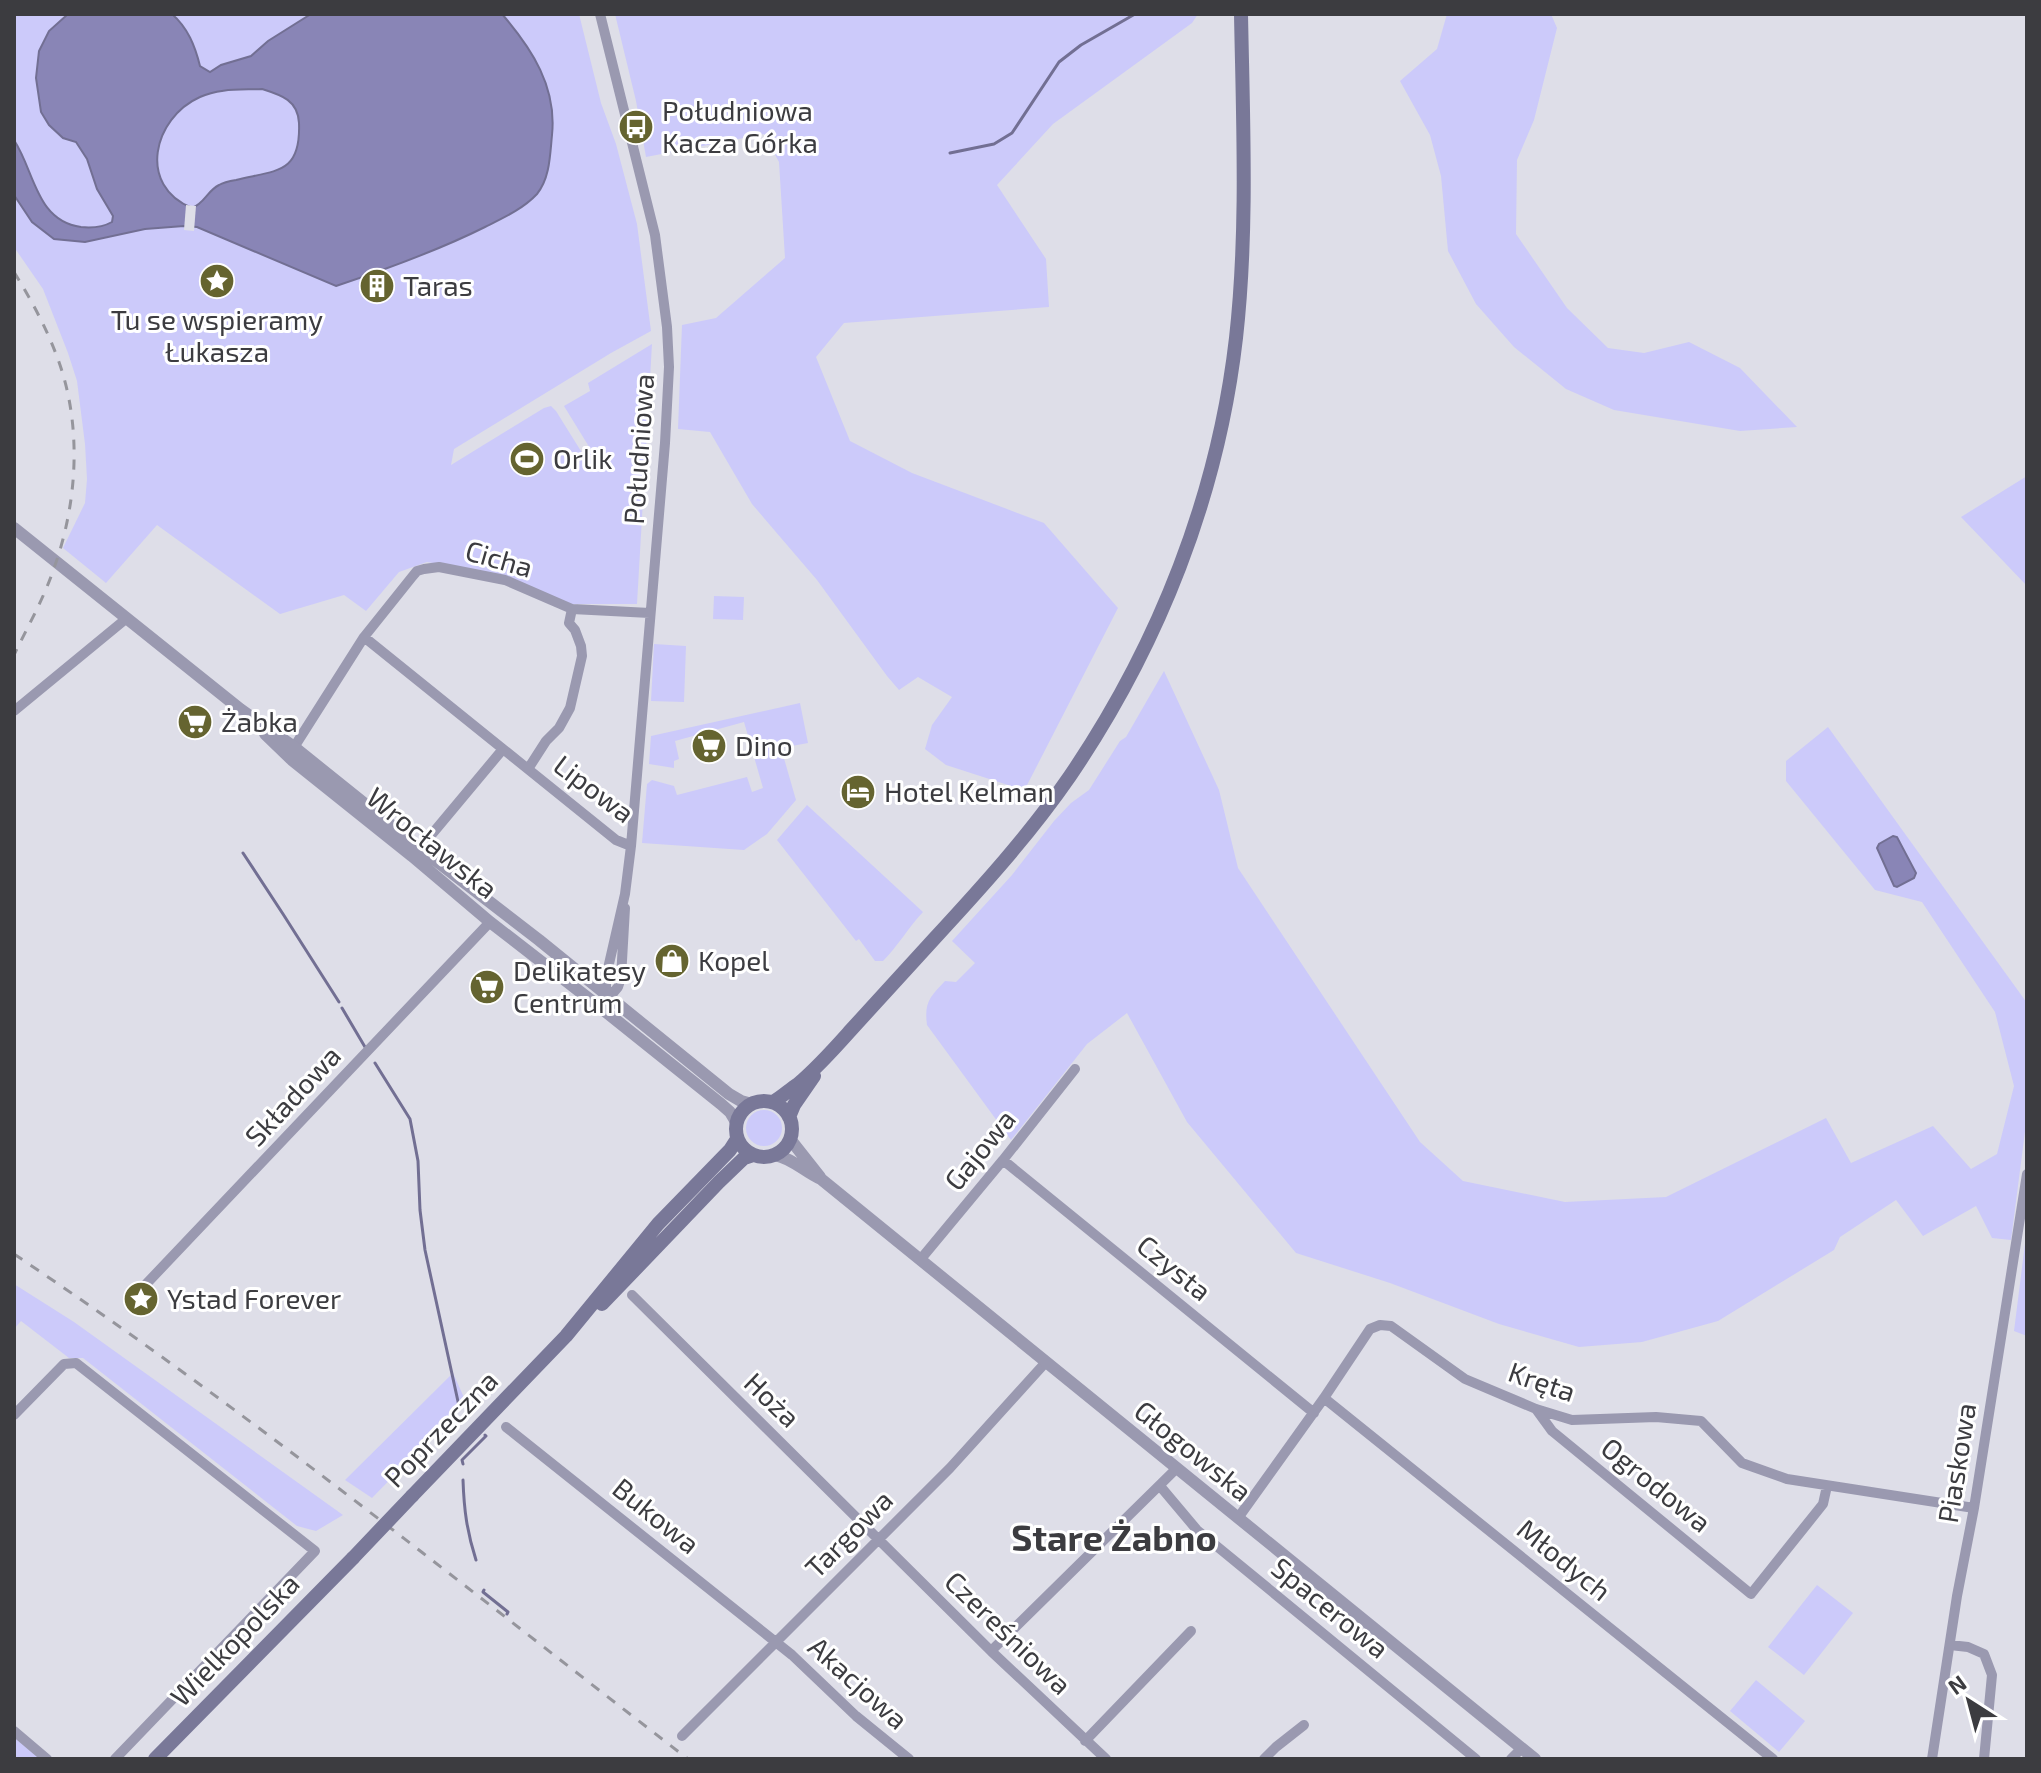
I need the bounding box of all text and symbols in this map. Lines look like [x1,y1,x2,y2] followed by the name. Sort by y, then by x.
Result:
[662,93,818,159] place label: Południowa Kacza Górka
[617,108,655,146] bus stop icon: Południowa Kacza Górka
[198,262,236,300] place icon: Tu se wspieramy Łukasza
[358,267,396,305] building icon: Taras
[403,268,473,302] place label: Taras
[111,302,323,368] place label: Tu se wspieramy Łukasza
[616,373,660,525] street label: Południowa
[508,440,546,478] sports icon: Orlik
[553,441,612,475] place label: Orlik
[462,532,537,584] street label: Cicha
[176,703,214,741] supermarket icon: Żabka
[221,704,298,738] place label: Żabka
[690,727,728,765] supermarket icon: Dino
[735,728,793,762] place label: Dino
[548,747,641,829] street label: Lipowa
[839,773,877,811] hotel icon: Hotel Kelman
[884,774,1054,808] place label: Hotel Kelman
[360,779,505,905] street label: Wrocławska
[653,942,691,980] shop icon: Kopel
[698,943,770,977] place label: Kopel
[513,953,646,1019] place label: Delikatesy Centrum
[468,968,506,1006] supermarket icon: Delikatesy Centrum
[237,1038,347,1153] street label: Składowa
[936,1102,1022,1197] street label: Gajowa
[1131,1227,1218,1307] street label: Czysta
[122,1280,160,1318] place icon: Ystad Forever
[167,1281,341,1315] place label: Ystad Forever
[1504,1354,1580,1408] street label: Kręta
[376,1363,504,1494] street label: Poprzeczna
[738,1365,808,1434] street label: Hoża
[1128,1393,1259,1508] street label: Głogowska
[1930,1400,1982,1525] street label: Piaskowa
[1595,1430,1718,1539] street label: Ogrodowa
[607,1470,707,1560] street label: Bukowa
[797,1482,899,1584] street label: Targowa
[1511,1511,1618,1607] street label: Młodych
[1011,1515,1217,1558] district label: Stare Żabno
[1265,1550,1396,1665] street label: Spacerowa
[938,1564,1079,1701] street label: Czereśniowa
[163,1566,306,1713] street label: Wielkopolska
[802,1629,915,1736] street label: Akacjowa
[1929,1661,2009,1741] north arrow
[1943,1669,1971,1699] text: N

